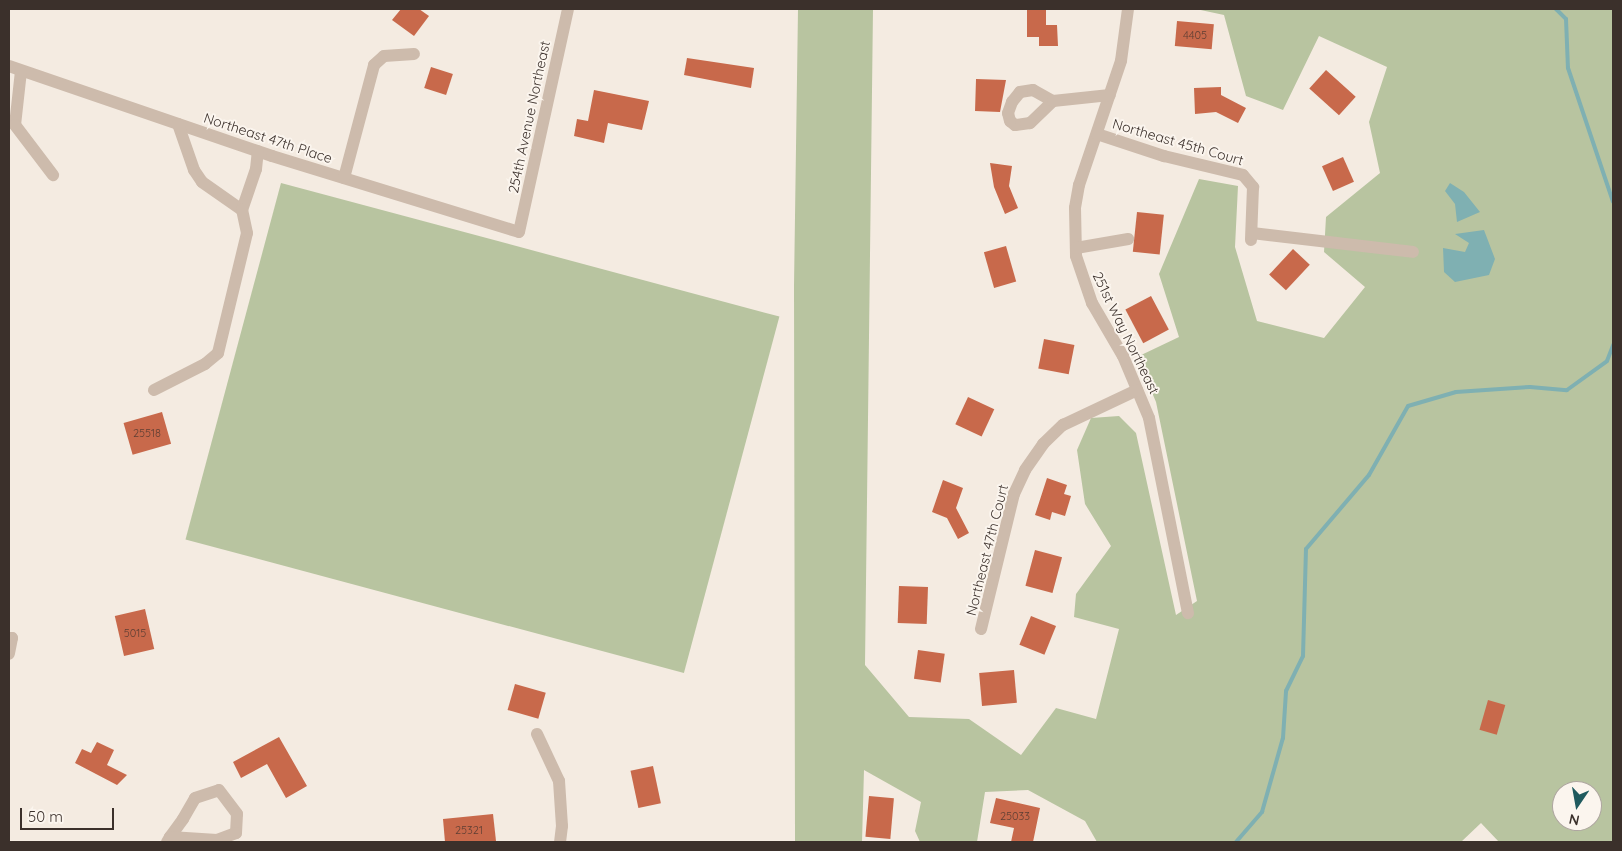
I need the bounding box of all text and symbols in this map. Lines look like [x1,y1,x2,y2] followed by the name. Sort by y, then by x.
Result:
[1183,28,1207,42] house number: 4405
[505,39,553,195] street label: 254th Avenue Northeast
[202,109,334,167] street label: Northeast 47th Place
[1110,115,1246,169] street label: Northeast 45th Court
[1089,269,1163,397] street label: 251st Way Northeast
[133,426,161,440] house number: 25518
[963,483,1011,617] street label: Northeast 47th Court
[124,626,146,640] house number: 5015
[1552,781,1602,831] north arrow
[22,798,116,830] scale bar
[28,807,63,826] text: 50 m
[1000,809,1030,823] house number: 25033
[1567,810,1581,830] text: N
[455,823,483,837] house number: 25321

